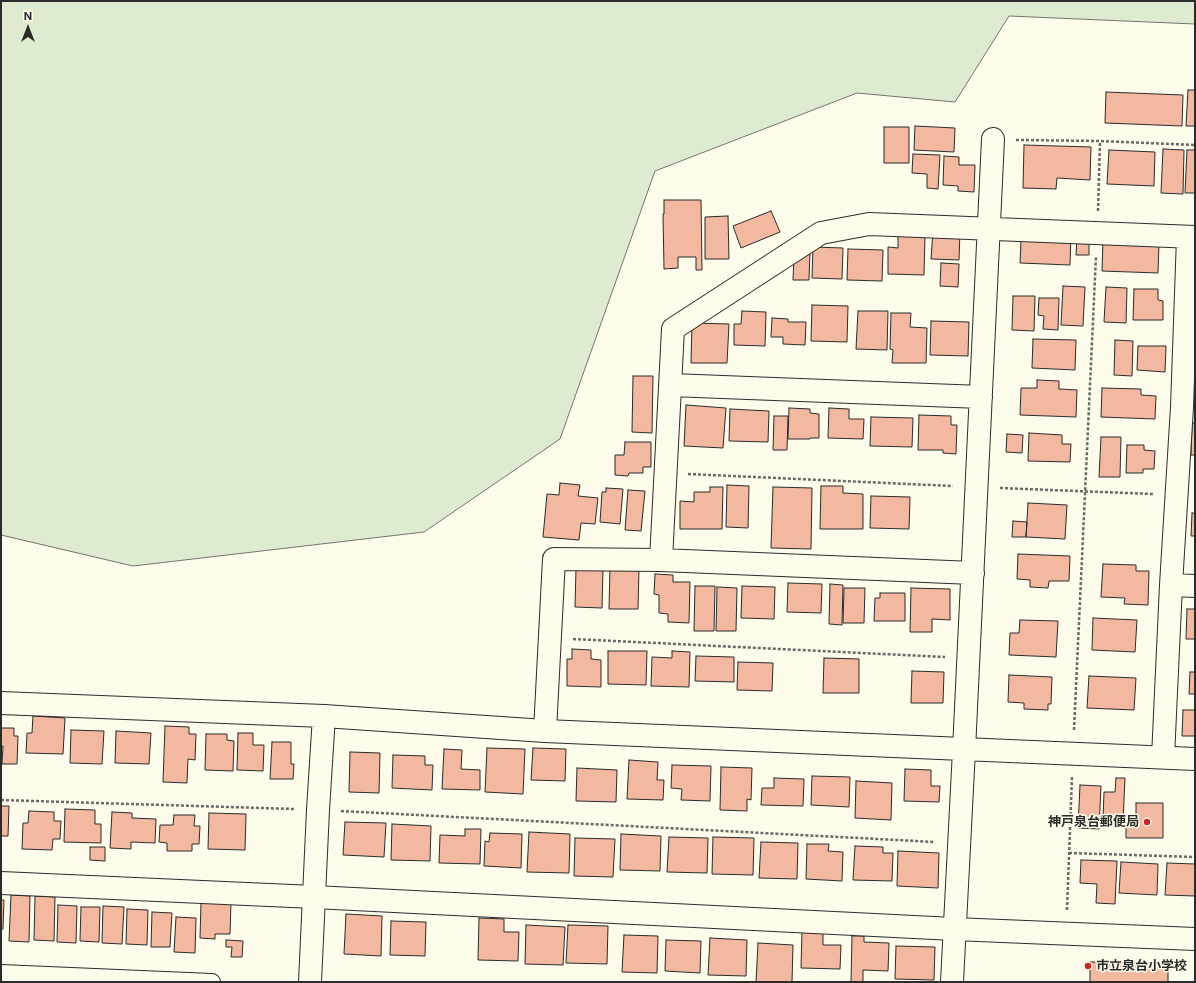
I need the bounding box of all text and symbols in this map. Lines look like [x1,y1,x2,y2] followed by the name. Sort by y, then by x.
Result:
[8,8,48,48] north arrow
[24,9,32,23] text: N
[1048,814,1139,830] place label: 神戸泉台郵便局
[1142,817,1152,827] marker: 神戸泉台郵便局
[1096,958,1187,974] place label: 市立泉台小学校
[1083,961,1093,971] marker: 市立泉台小学校

